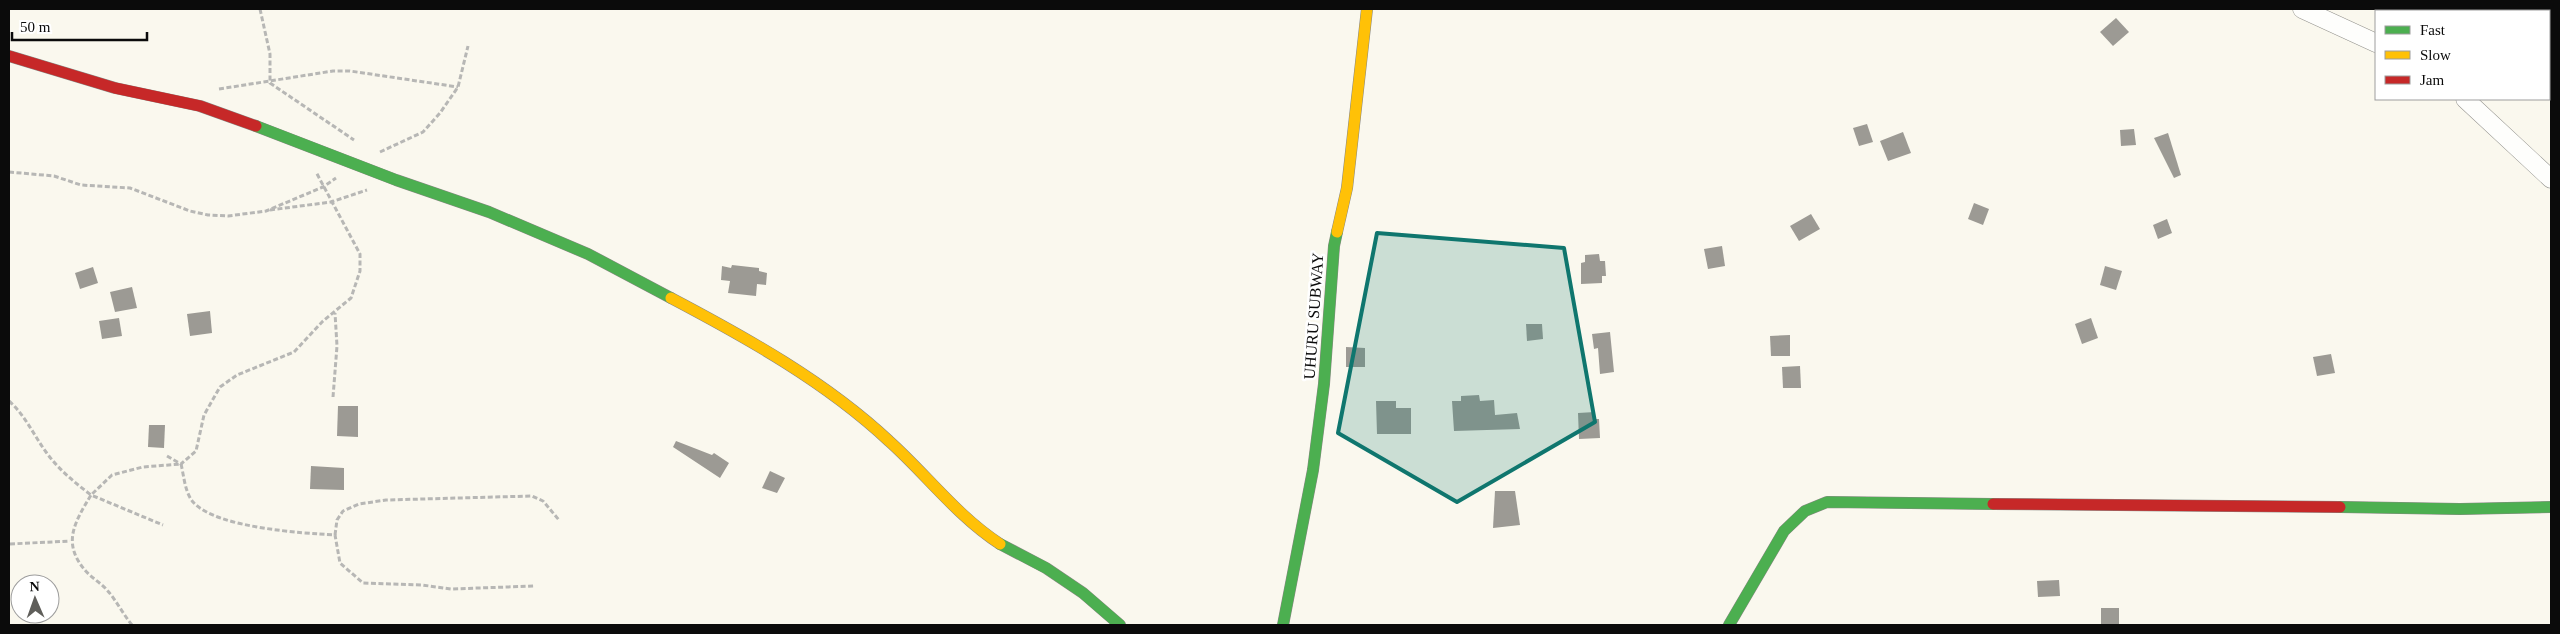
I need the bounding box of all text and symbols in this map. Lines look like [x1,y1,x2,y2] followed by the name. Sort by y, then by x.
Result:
[12,10,148,42] scale bar
[2375,10,2550,100] legend
[20,19,51,35] text: 50 m
[2420,22,2446,38] text: Fast
[2420,47,2451,63] text: Slow
[2420,72,2444,88] text: Jam
[1301,252,1326,380] street label: UHURU SUBWAY
[10,574,60,624] north arrow
[29,579,40,594] text: N

